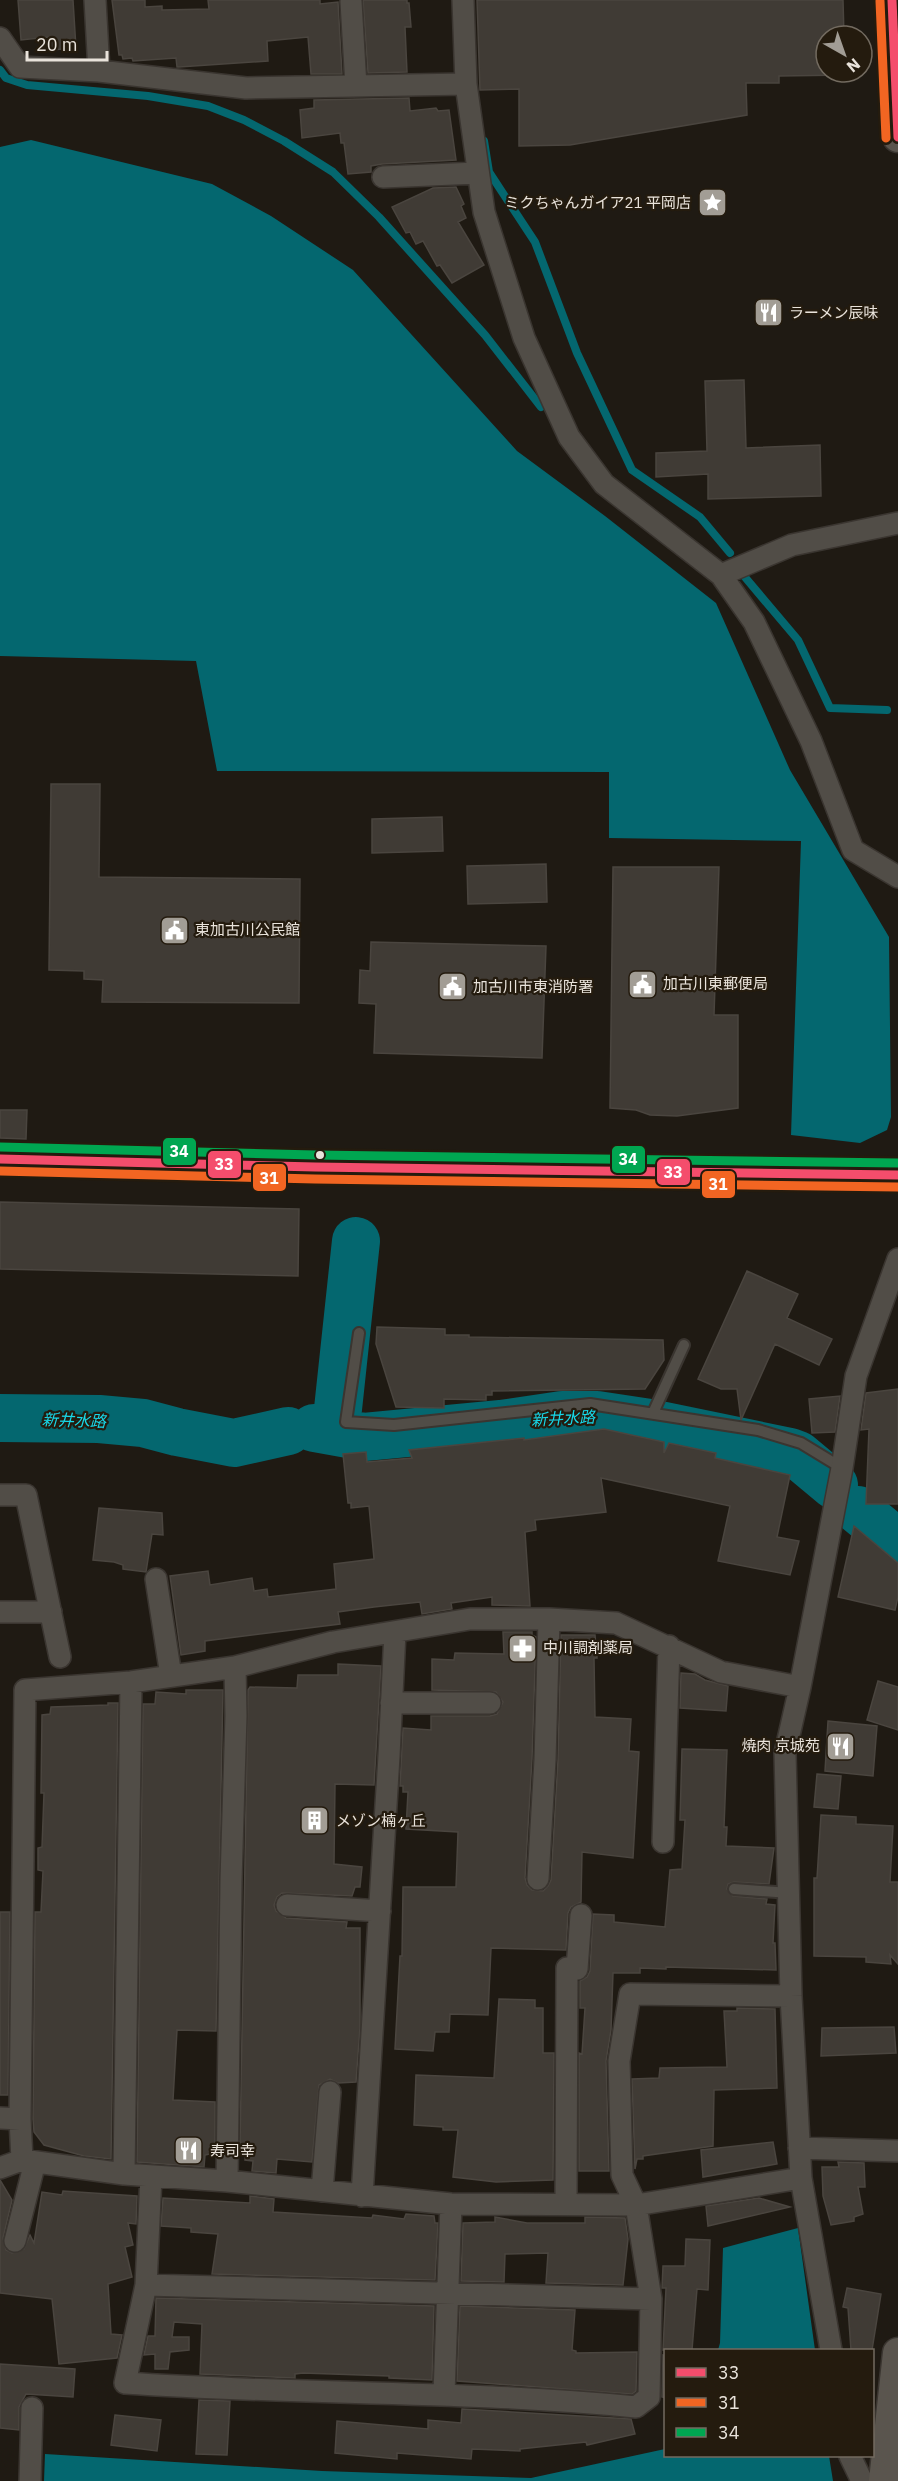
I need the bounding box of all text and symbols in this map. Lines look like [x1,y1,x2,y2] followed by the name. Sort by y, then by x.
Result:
[27,24,106,62] scale bar
[814,24,874,84] north arrow
[36,33,78,56] text: 20 m
[843,54,865,77] text: N
[696,187,728,219] place icon: ミクちゃんガイア21 平岡店
[504,193,691,212] place label: ミクちゃんガイア21 平岡店
[752,297,784,329] restaurant icon: ラーメン辰味
[789,303,878,322] place label: ラーメン辰味
[158,914,190,946] public building icon: 東加古川公民館
[195,920,300,939] place label: 東加古川公民館
[626,968,658,1000] public building icon: 加古川東郵便局
[436,971,468,1003] public building icon: 加古川市東消防署
[663,974,768,993] place label: 加古川東郵便局
[473,977,593,996] place label: 加古川市東消防署
[162,1137,197,1166] line badge: 34
[169,1141,189,1161] text: 34
[611,1145,646,1174] line badge: 34
[314,1149,326,1161] unlabelled marker
[618,1149,638,1169] text: 34
[207,1150,242,1179] line badge: 33
[214,1154,234,1174] text: 33
[656,1158,691,1186] line badge: 33
[663,1162,683,1182] text: 33
[252,1163,287,1192] line badge: 31
[259,1168,279,1188] text: 31
[701,1170,736,1199] line badge: 31
[708,1174,728,1194] text: 31
[531,1406,597,1430] water label: 新井水路
[42,1409,108,1431] water label: 新井水路
[506,1632,538,1664] pharmacy icon: 中川調剤薬局
[543,1638,633,1657] place label: 中川調剤薬局
[825,1730,857,1762] restaurant icon: 焼肉 京城苑
[741,1736,820,1755] place label: 焼肉 京城苑
[299,1805,331,1837] building icon: メゾン楠ヶ丘
[336,1811,426,1830] place label: メゾン楠ヶ丘
[173,2135,205,2167] restaurant icon: 寿司幸
[210,2141,255,2160] place label: 寿司幸
[664,2349,874,2457] legend
[718,2361,740,2384] text: 33
[718,2391,740,2414] text: 31
[718,2421,740,2444] text: 34

